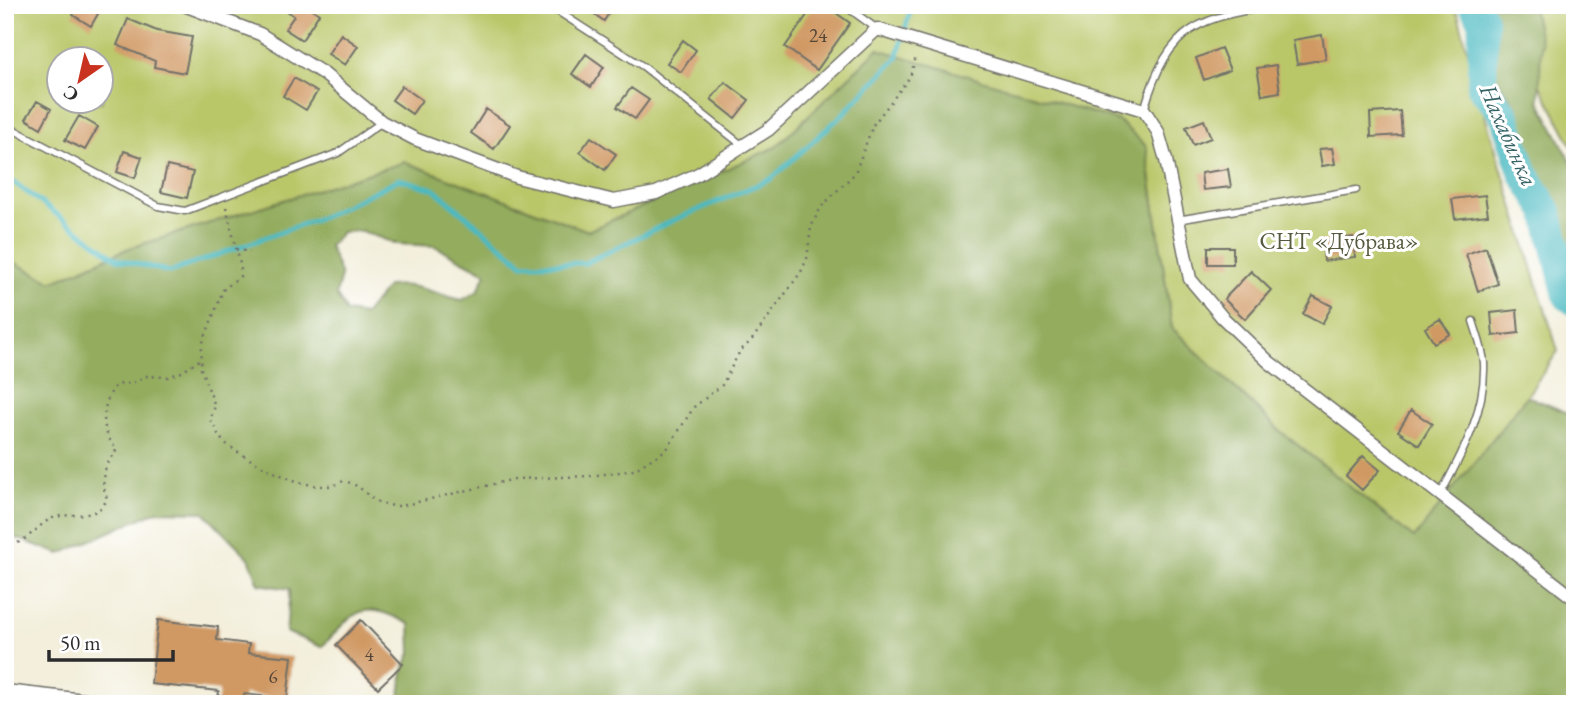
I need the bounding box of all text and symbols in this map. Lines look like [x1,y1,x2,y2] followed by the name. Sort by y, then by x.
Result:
[809,23,828,48] house number: 24
[46,46,116,116] north arrow
[1472,78,1545,191] water label: Нахабинка
[58,80,83,108] text: С
[1259,226,1419,256] park label: СНТ «Дубрава»
[49,618,173,662] scale bar
[60,629,101,656] text: 50 m
[364,642,374,667] house number: 4
[268,664,278,689] house number: 6

